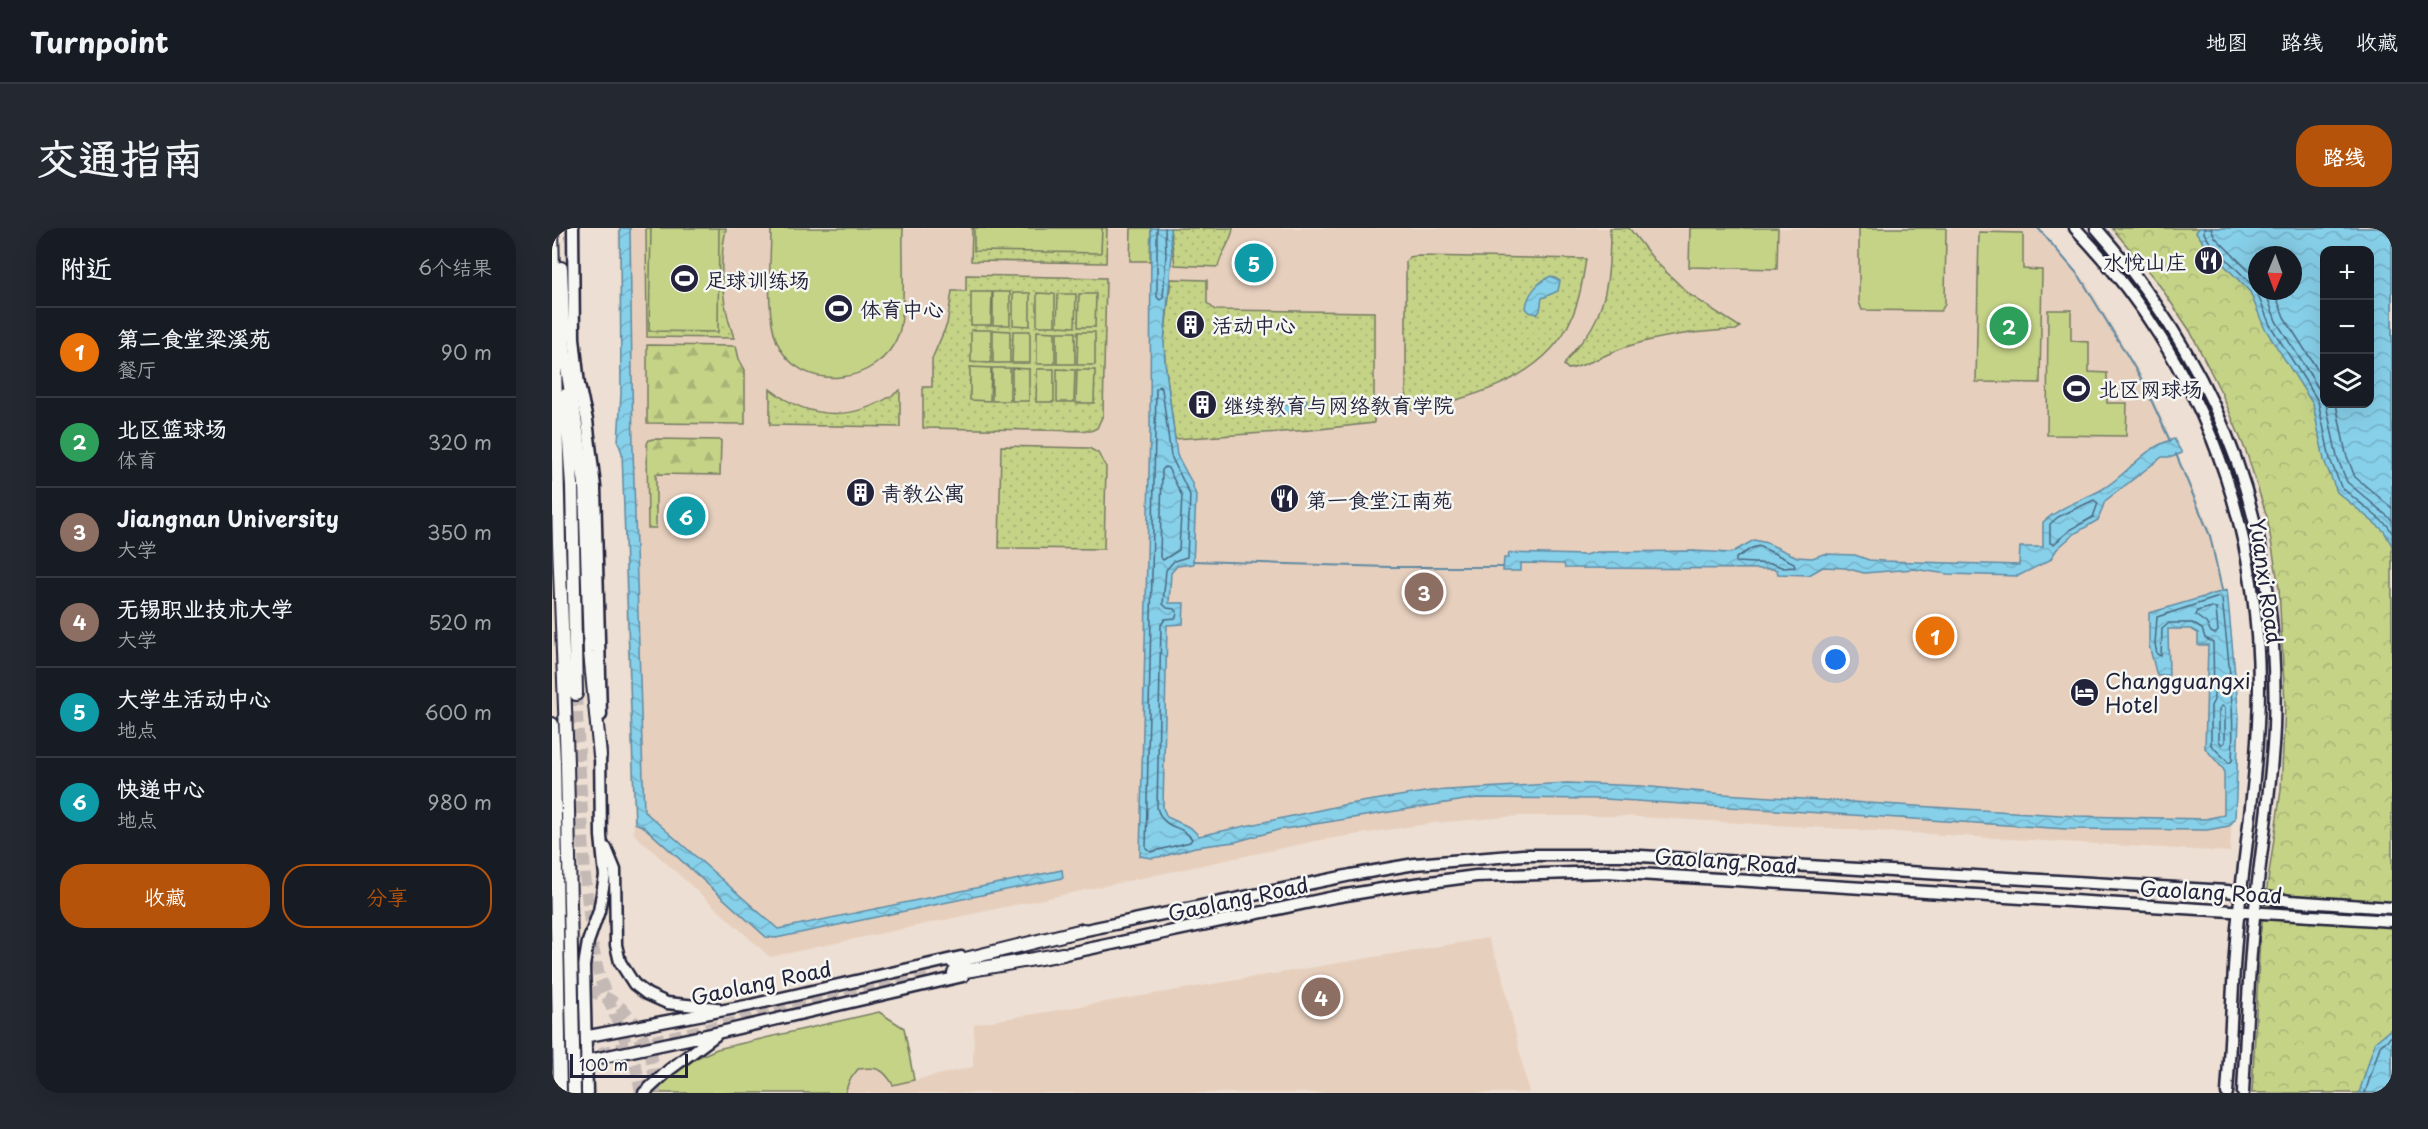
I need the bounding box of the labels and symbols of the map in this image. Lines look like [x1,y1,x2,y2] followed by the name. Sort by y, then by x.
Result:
[1234,240,1274,285] pin: 5
[2103,245,2187,277] place label: 水悦山庄
[2192,245,2224,277] restaurant icon: 水悦山庄
[2248,246,2302,300] north arrow
[668,263,700,295] sports icon: 足球训练场
[705,263,810,295] place label: 足球训练场
[823,292,855,324] sports icon: 体育中心
[860,292,944,324] place label: 体育中心
[1990,304,2028,348] pin: 2
[1175,308,1207,340] building icon: 活动中心
[1212,308,1296,340] place label: 活动中心
[2061,372,2093,404] sports icon: 北区网球场
[2098,372,2203,404] place label: 北区网球场
[1186,388,1218,420] building icon: 继续教育与网络教育学院
[1223,388,1454,420] place label: 继续教育与网络教育学院
[844,476,876,508] building icon: 青教公寓
[881,476,965,508] place label: 青教公寓
[1269,483,1301,515] restaurant icon: 第一食堂江南苑
[1306,483,1453,515] place label: 第一食堂江南苑
[666,494,706,538] pin: 6
[2242,516,2292,646] street label: Yuanxi Road
[1404,570,1444,614] pin: 3
[1916,614,1954,658] pin: 1
[1821,645,1850,674] your location
[2105,664,2251,720] place label: Changguangxi Hotel
[2068,676,2100,708] hotel icon: Changguangxi Hotel
[1654,839,1798,881] street label: Gaolang Road
[1165,867,1311,929] street label: Gaolang Road
[2139,871,2283,911] street label: Gaolang Road
[688,951,834,1013] street label: Gaolang Road
[1302,974,1340,1020] pin: 4
[570,1051,688,1078] scale bar

